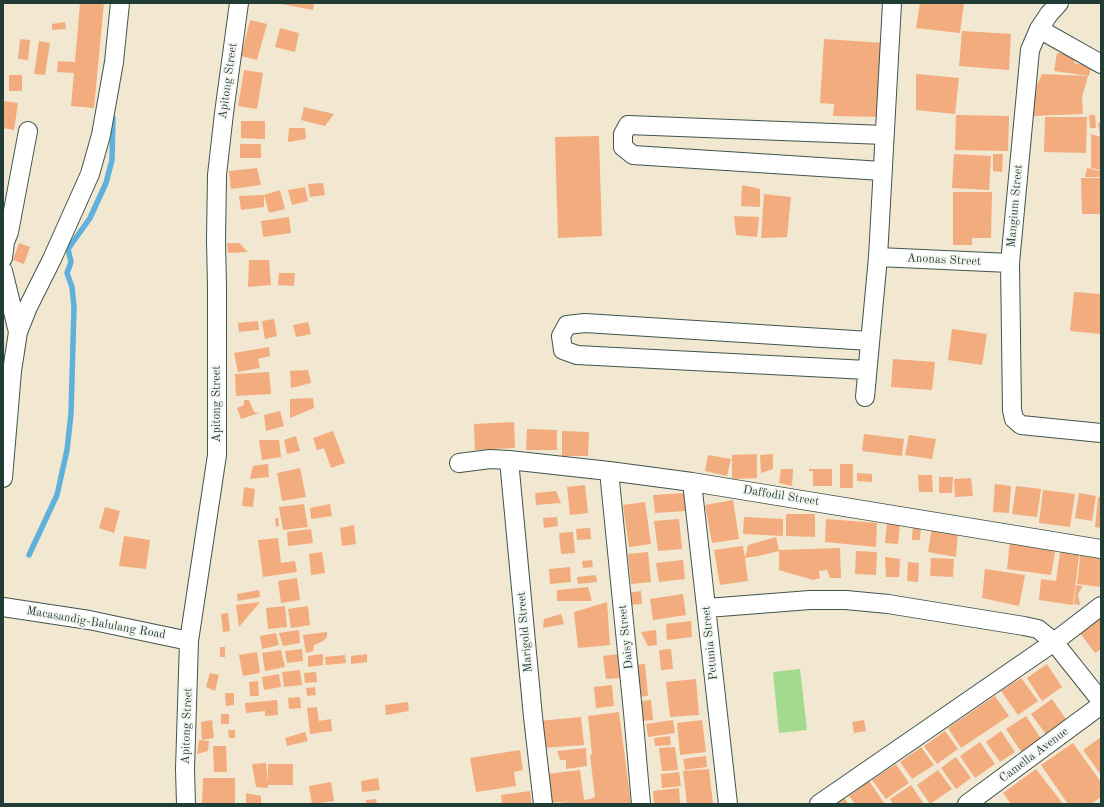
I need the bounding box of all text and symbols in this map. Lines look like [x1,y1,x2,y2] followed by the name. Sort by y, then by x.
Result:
[216,42,240,120] street label: Apitong Street
[1004,164,1026,248] street label: Mangium Street
[906,251,982,269] street label: Anonas Street
[210,366,224,442] street label: Apitong Street
[742,483,820,509] street label: Daffodil Street
[514,591,536,673] street label: Marigold Street
[25,604,167,642] street label: Macasandig-Balulang Road
[615,604,637,670] street label: Daisy Street
[699,605,721,681] street label: Petunia Street
[178,687,196,765] street label: Apitong Street
[997,724,1071,786] street label: Camella Avenue

